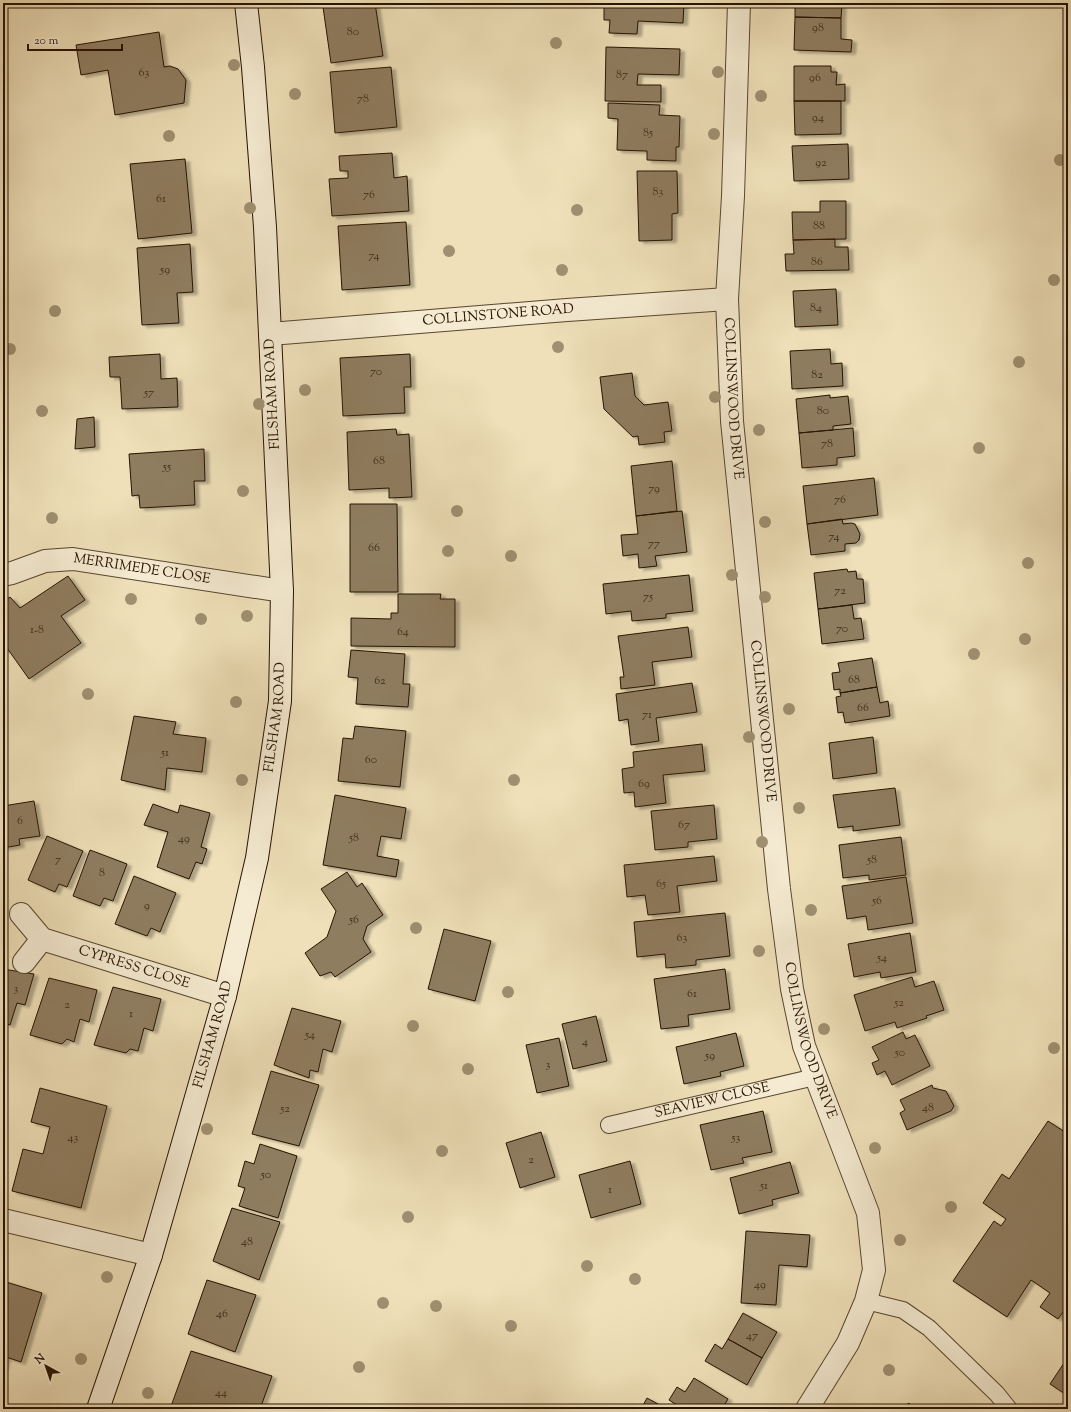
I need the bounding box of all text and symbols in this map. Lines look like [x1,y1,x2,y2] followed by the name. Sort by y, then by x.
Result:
[812,19,824,37] house number: 98
[347,23,359,41] house number: 80
[28,26,122,52] scale bar
[34,32,59,50] text: 20 m
[139,64,150,82] house number: 63
[616,66,628,84] house number: 87
[809,69,821,87] house number: 96
[357,90,369,108] house number: 78
[812,109,824,127] house number: 94
[643,124,653,142] house number: 85
[815,154,827,172] house number: 92
[653,183,664,201] house number: 83
[363,186,375,204] house number: 76
[156,190,166,208] house number: 61
[813,217,825,235] house number: 88
[368,247,380,265] house number: 74
[811,253,823,271] house number: 86
[159,261,170,279] house number: 59
[810,299,822,317] house number: 84
[422,300,575,332] street label: COLLINSTONE ROAD
[718,317,748,481] street label: COLLINSWOOD DRIVE
[260,338,286,450] street label: FILSHAM ROAD
[370,363,382,381] house number: 70
[811,366,823,384] house number: 82
[143,384,154,402] house number: 57
[817,402,829,420] house number: 80
[821,435,833,453] house number: 78
[373,452,385,470] house number: 68
[162,458,171,476] house number: 55
[648,480,660,498] house number: 79
[834,491,846,509] house number: 76
[828,528,840,546] house number: 74
[648,535,660,553] house number: 77
[368,539,380,557] house number: 66
[72,549,212,590] street label: MERRIMEDE CLOSE
[834,582,846,600] house number: 72
[643,588,653,606] house number: 75
[836,620,848,638] house number: 70
[30,621,44,639] house number: 1-8
[397,623,409,641] house number: 64
[744,639,780,804] street label: COLLINSWOOD DRIVE
[260,662,291,774] street label: FILSHAM ROAD
[848,671,860,689] house number: 68
[374,672,386,690] house number: 62
[857,699,869,717] house number: 66
[642,706,652,724] house number: 71
[160,744,169,762] house number: 51
[365,751,377,769] house number: 60
[638,775,650,793] house number: 69
[17,812,23,830] house number: 6
[678,816,690,834] house number: 67
[348,829,359,847] house number: 58
[178,830,190,848] house number: 49
[55,851,61,869] house number: 7
[866,851,877,869] house number: 58
[99,864,105,882] house number: 8
[656,875,666,893] house number: 65
[871,892,882,910] house number: 56
[144,897,150,915] house number: 9
[348,911,359,929] house number: 56
[677,929,688,947] house number: 63
[76,941,193,995] street label: CYPRESS CLOSE
[876,949,887,967] house number: 54
[779,961,841,1123] street label: COLLINSWOOD DRIVE
[189,979,238,1091] street label: FILSHAM ROAD
[14,980,19,998] house number: 3
[687,985,697,1003] house number: 61
[893,994,904,1012] house number: 52
[64,996,70,1014] house number: 2
[129,1005,133,1023] house number: 1
[304,1026,315,1044] house number: 54
[582,1033,588,1051] house number: 4
[894,1044,905,1062] house number: 50
[704,1047,715,1065] house number: 59
[546,1056,551,1074] house number: 3
[653,1078,772,1124] street label: SEAVIEW CLOSE
[922,1099,934,1117] house number: 48
[279,1100,290,1118] house number: 52
[68,1129,79,1147] house number: 43
[731,1129,741,1147] house number: 53
[528,1151,534,1169] house number: 2
[260,1166,271,1184] house number: 50
[759,1177,768,1195] house number: 51
[608,1181,612,1199] house number: 1
[241,1233,253,1251] house number: 48
[754,1276,766,1294] house number: 49
[216,1305,228,1323] house number: 46
[746,1327,758,1345] house number: 47
[26,1346,66,1386] north arrow
[31,1350,49,1369] text: N
[215,1384,227,1402] house number: 44

